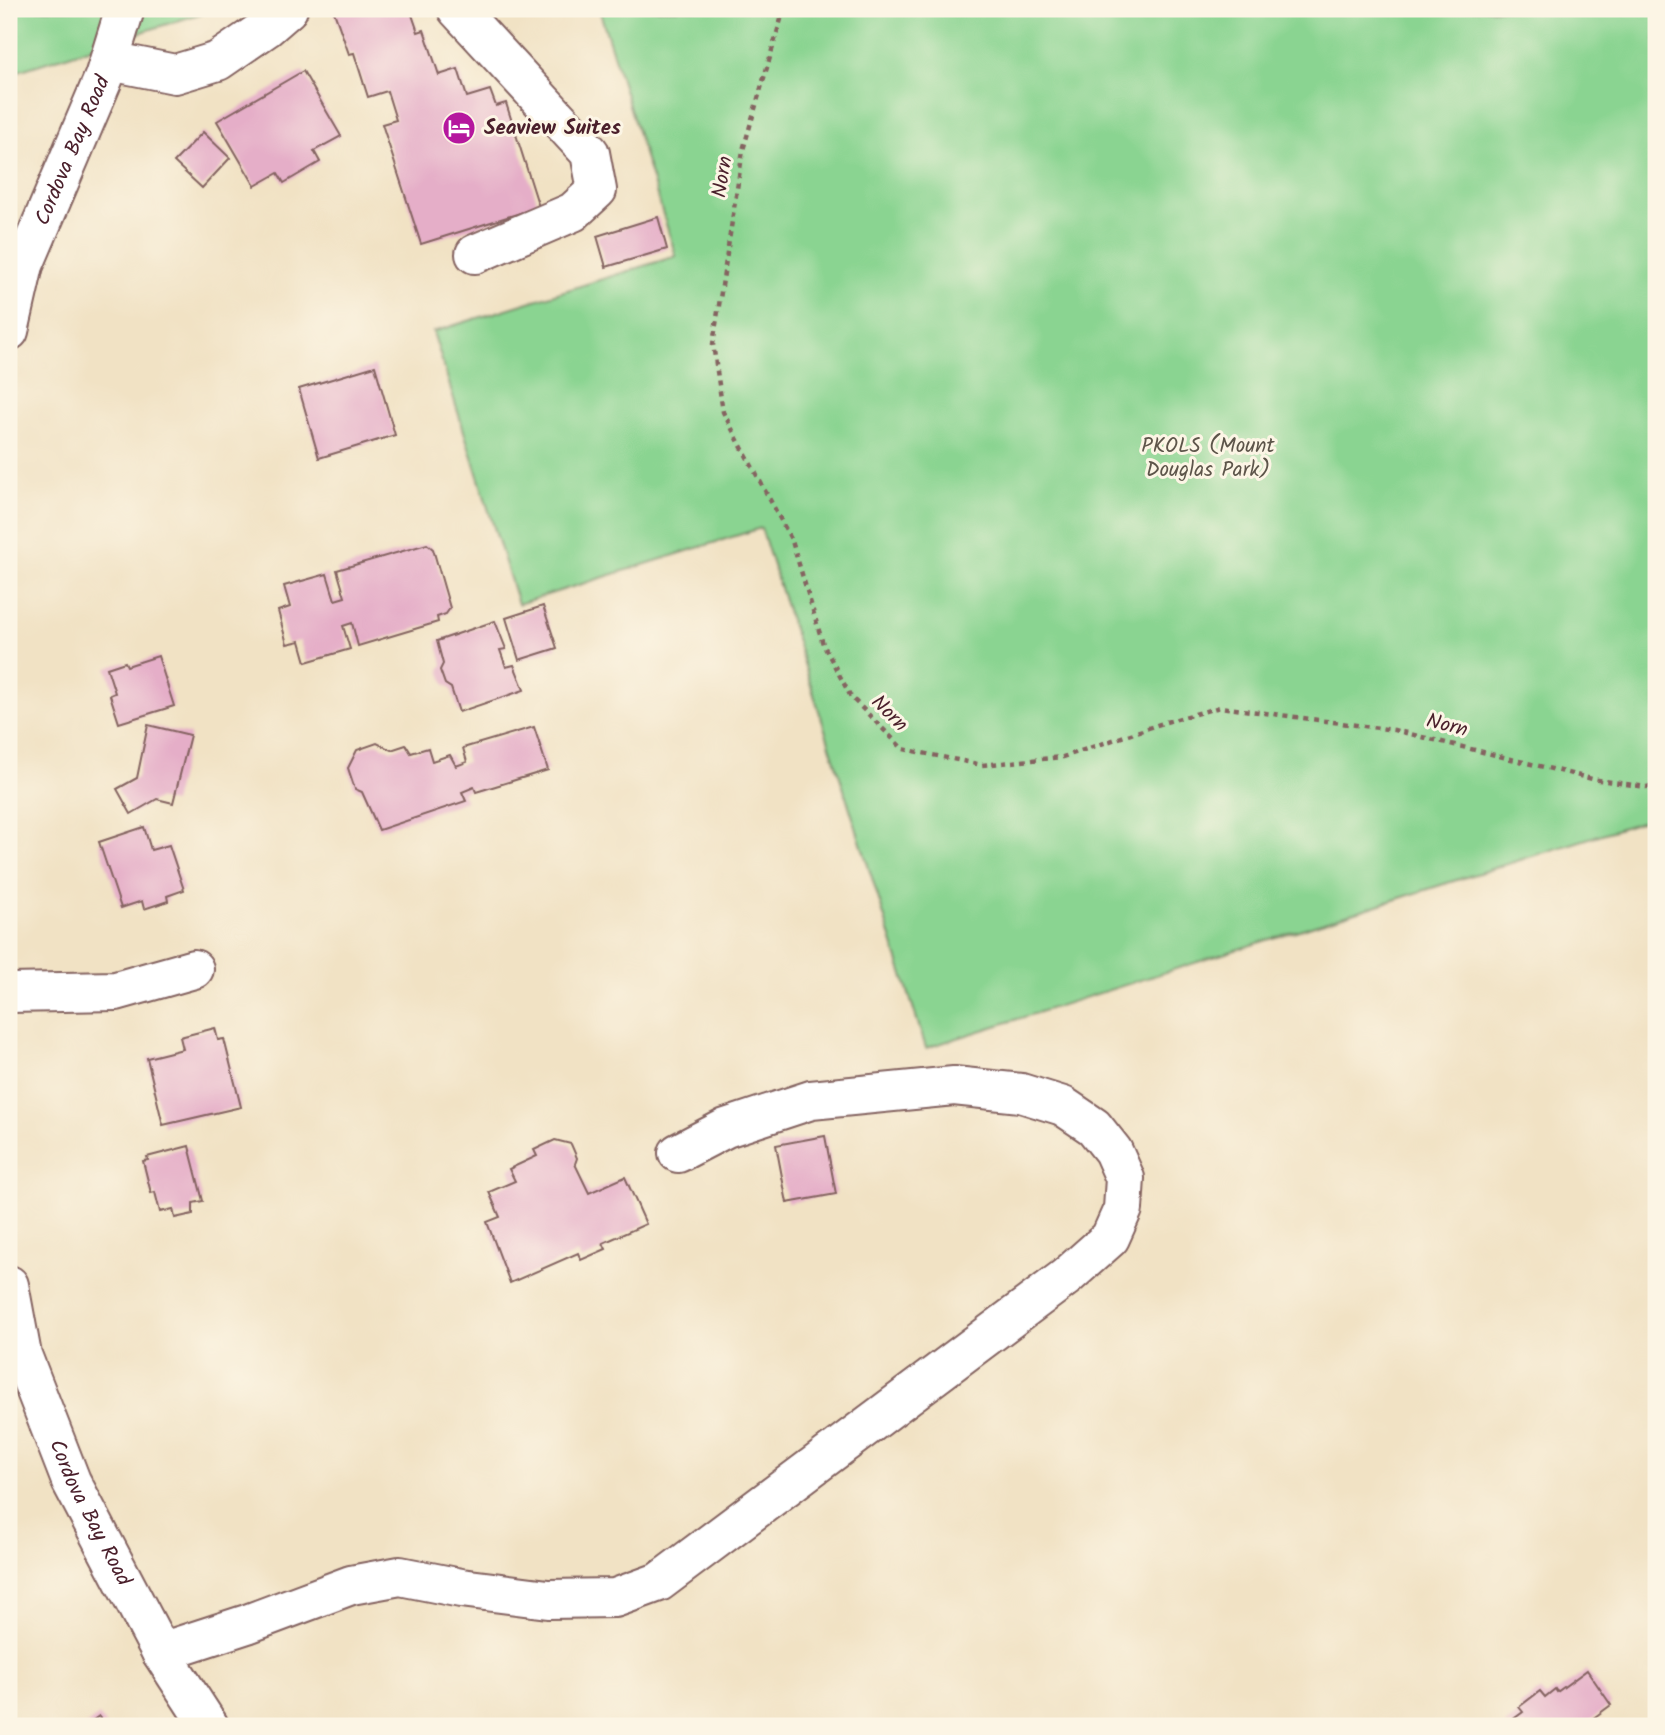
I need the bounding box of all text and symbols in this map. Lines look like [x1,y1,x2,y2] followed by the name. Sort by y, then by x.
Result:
[26,70,119,231] street label: Cordova Bay Road
[440,109,478,147] hotel icon: Seaview Suites
[484,112,621,145] place label: Seaview Suites
[703,154,743,200] street label: Norn
[1141,430,1276,487] park label: PKOLS (Mount Douglas Park)
[863,688,915,740] street label: Norn
[1423,705,1471,747] street label: Norn
[40,1435,140,1592] street label: Cordova Bay Road

